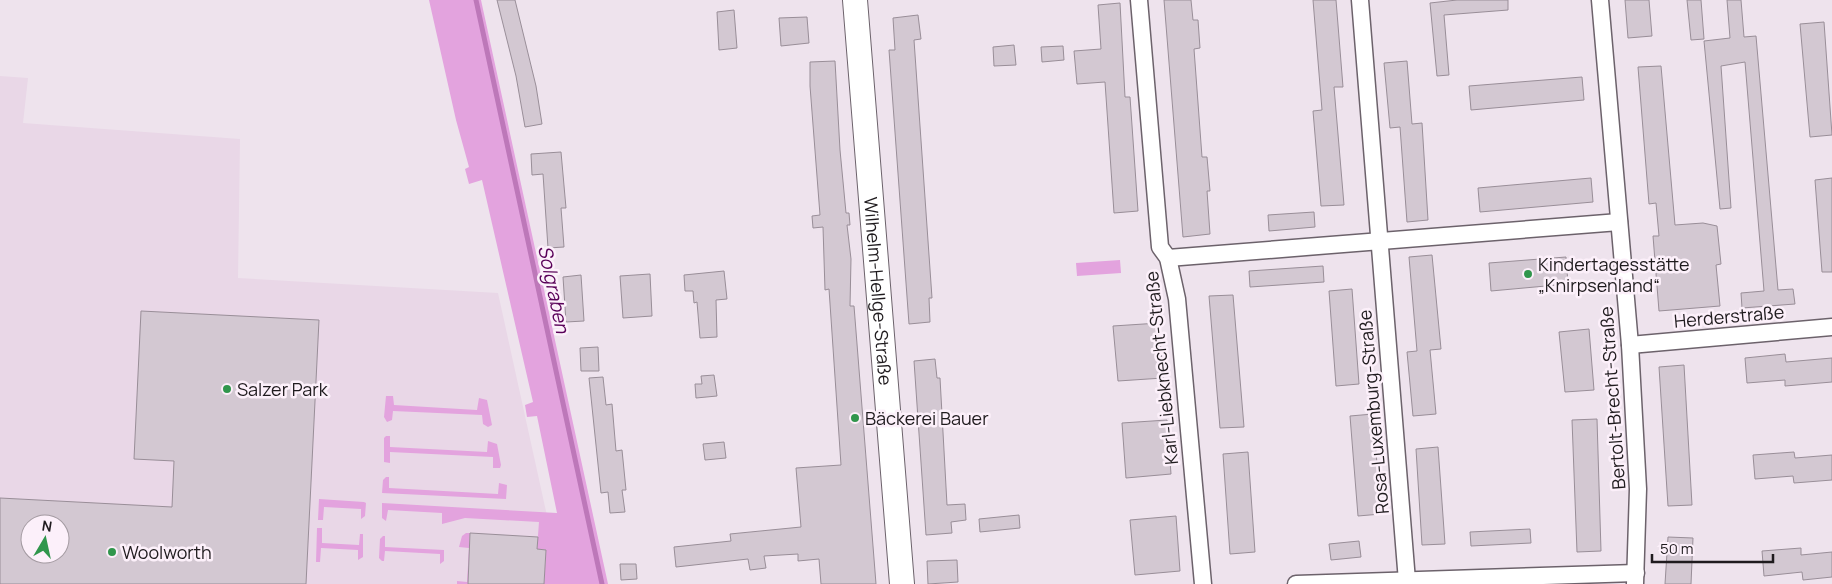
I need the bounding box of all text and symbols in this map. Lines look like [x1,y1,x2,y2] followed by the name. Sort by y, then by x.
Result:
[859,196,898,386] street label: Wilhelm-Hellge-Straße
[532,243,576,336] water label: Solgraben
[1538,252,1690,297] place label: Kindertagesstätte „Knirpsenland“
[1522,268,1534,280] marker: Kindertagesstätte „Knirpsenland“
[1139,270,1183,466] street label: Karl-Liebknecht-Straße
[1673,299,1785,333] street label: Herderstraße
[1594,306,1630,490] street label: Bertolt-Brecht-Straße
[1352,309,1394,515] street label: Rosa-Luxemburg-Straße
[237,377,329,401] place label: Salzer Park
[221,383,233,395] marker: Salzer Park
[865,406,989,430] place label: Bäckerei Bauer
[849,412,861,424] marker: Bäckerei Bauer
[20,514,70,564] north arrow
[41,515,54,536] text: N
[1652,532,1773,564] scale bar
[1660,538,1694,559] text: 50 m
[122,540,212,564] place label: Woolworth
[106,546,118,558] marker: Woolworth

